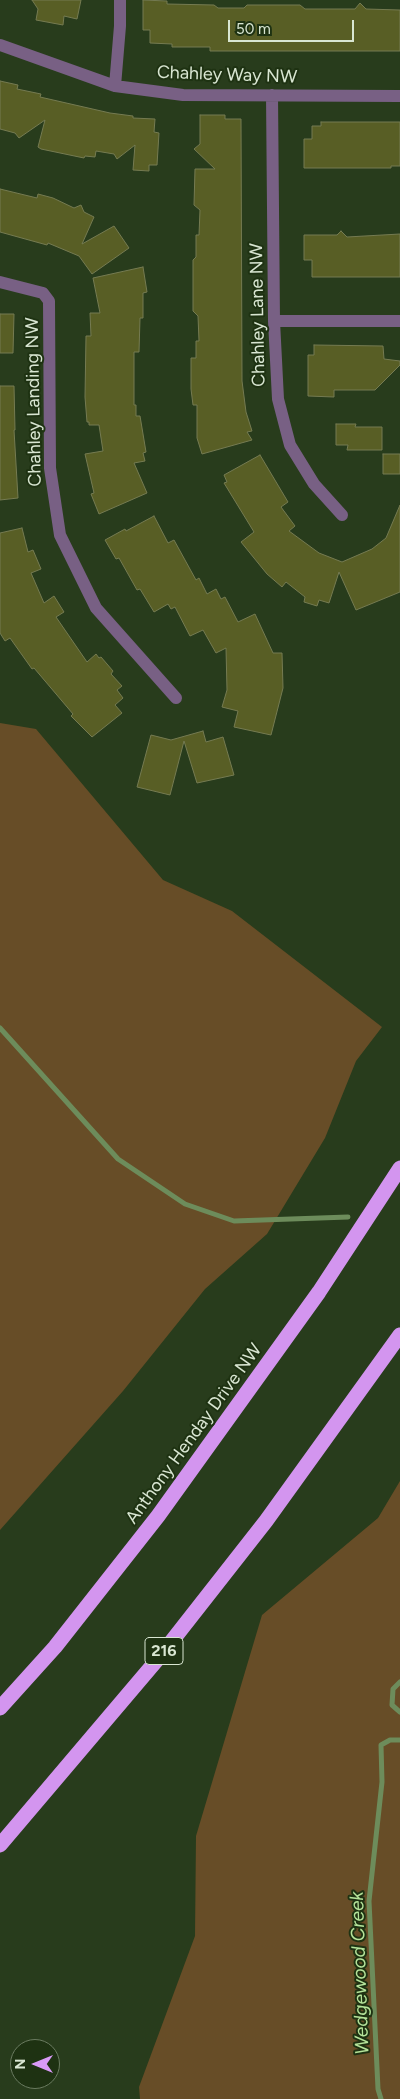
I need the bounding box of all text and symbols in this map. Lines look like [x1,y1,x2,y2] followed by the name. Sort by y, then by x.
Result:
[230,10,356,42] scale bar
[236,20,271,38] text: 50 m
[156,62,298,88] street label: Chahley Way NW
[246,243,270,387] street label: Chahley Lane NW
[22,317,46,487] street label: Chahley Landing NW
[121,1340,267,1528] street label: Anthony Henday Drive NW
[145,1638,183,1664] road number: 216
[346,1891,374,2055] water label: Wedgewood Creek
[10,2039,60,2089] north arrow
[12,2059,29,2069] text: N

